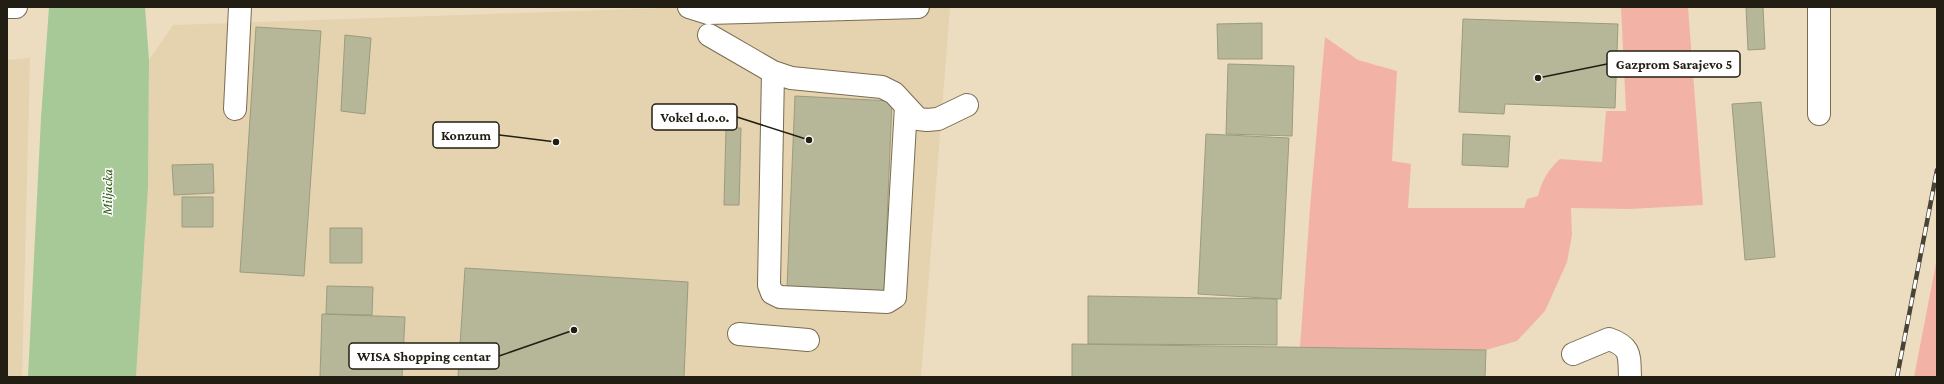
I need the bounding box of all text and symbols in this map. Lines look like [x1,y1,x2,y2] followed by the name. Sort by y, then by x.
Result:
[1607,51,1740,77] callout: Gazprom Sarajevo 5
[1616,56,1732,73] text: Gazprom Sarajevo 5
[652,104,737,130] callout: Vokel d.o.o.
[659,109,730,125] text: Vokel d.o.o.
[433,122,499,148] callout: Konzum
[441,127,491,143] text: Konzum
[99,168,116,216] water label: Miljacka
[349,343,499,369] callout: WISA Shopping centar
[356,348,491,364] text: WISA Shopping centar

